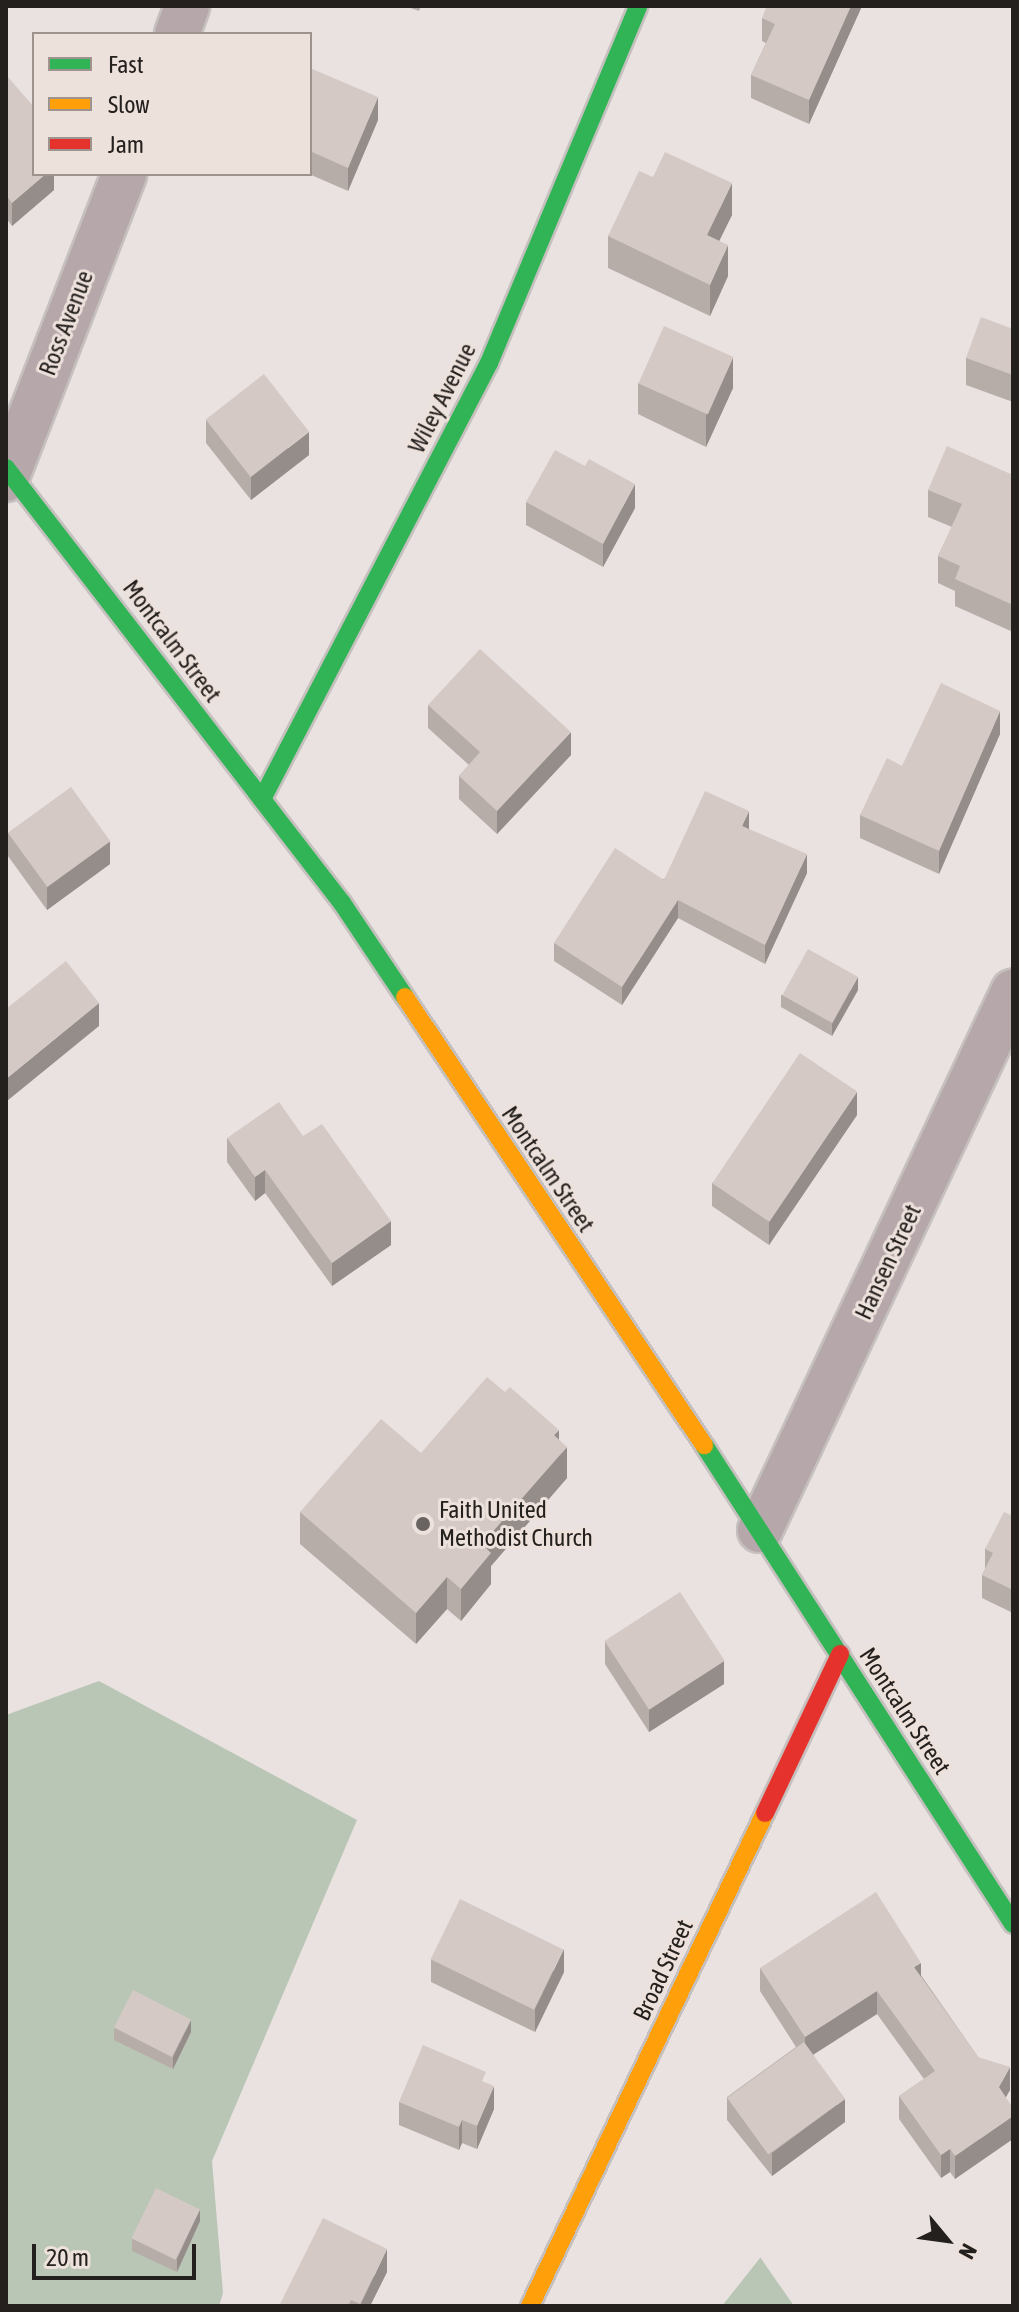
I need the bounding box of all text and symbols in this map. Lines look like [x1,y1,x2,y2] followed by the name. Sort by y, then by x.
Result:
[32,32,312,176] legend
[108,51,144,78] text: Fast
[108,91,150,118] text: Slow
[108,131,144,158] text: Jam
[33,267,99,379] street label: Ross Avenue
[402,338,482,458] street label: Wiley Avenue
[117,574,227,708] street label: Montcalm Street
[495,1101,601,1237] street label: Montcalm Street
[849,1200,927,1324] street label: Hansen Street
[439,1496,593,1552] place label: Faith United Methodist Church
[414,1515,432,1533] marker: Faith United Methodist Church
[853,1642,957,1780] street label: Montcalm Street
[627,1915,699,2025] street label: Broad Street
[907,2200,987,2280] north arrow
[36,2228,200,2278] scale bar
[953,2240,983,2264] text: N
[46,2244,89,2271] text: 20 m

